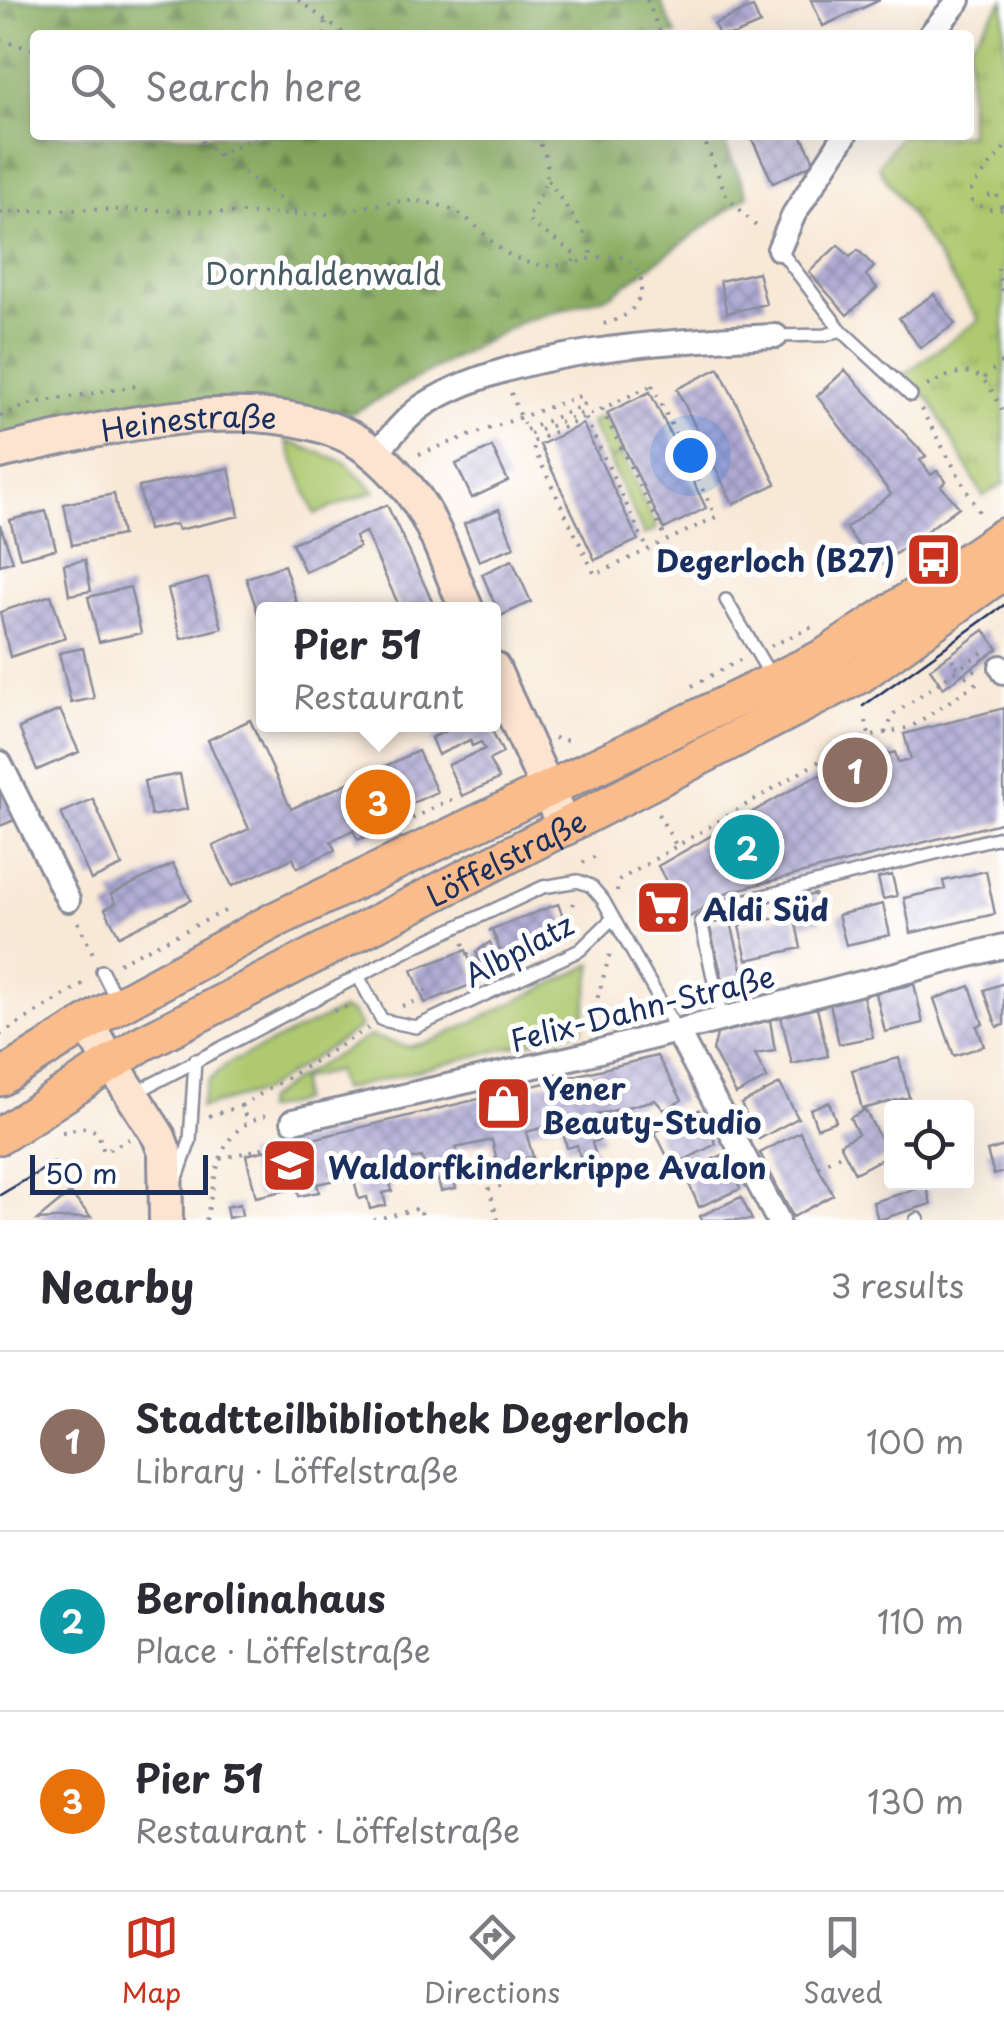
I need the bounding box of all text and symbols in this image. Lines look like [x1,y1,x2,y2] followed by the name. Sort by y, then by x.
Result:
[30,30,974,140] search box
[145,57,362,114] text: Search here
[65,58,120,113] icon: search
[205,250,441,295] park label: Dornhaldenwald
[97,392,279,452] street label: Heinestraße
[665,430,716,481] your location
[904,529,964,589] bus stop icon: Degerloch (B27)
[656,537,895,582] place label: Degerloch (B27)
[256,602,501,732] popup
[293,615,421,672] text: Pier 51
[293,672,464,720] text: Restaurant
[822,732,888,808] pin: 1
[346,764,410,840] pin: 3
[418,797,593,917] street label: Löffelstraße
[714,810,780,884] pin: 2
[634,878,694,938] supermarket icon: Aldi Süd
[703,886,829,931] place label: Aldi Süd
[455,901,581,997] street label: Albplatz
[505,952,779,1062] street label: Felix-Dahn-Straße
[542,1065,761,1144] place label: Yener Beauty-Studio
[473,1074,533,1134] shop icon: Yener Beauty-Studio
[884,1100,974,1190] map controls
[884,1100,974,1190] button: locate
[259,1136,319,1196] school or university icon: Waldorfkinderkrippe Avalon
[328,1144,767,1189] place label: Waldorfkinderkrippe Avalon
[30,1150,208,1194] scale bar
[45,1151,118,1194] text: 50 m
[40,1254,194,1317] text: Nearby
[830,1261,964,1309] text: 3 results
[135,1389,690,1446] text: Stadtteilbibliothek Degerloch
[65,1417,80,1465] text: 1
[866,1417,964,1465] text: 100 m
[135,1446,459,1494] text: Library · Löffelstraße
[135,1569,386,1626] text: Berolinahaus
[61,1597,84,1645] text: 2
[877,1597,964,1645] text: 110 m
[135,1626,431,1674] text: Place · Löffelstraße
[135,1749,263,1806] text: Pier 51
[62,1777,83,1825] text: 3
[867,1777,964,1825] text: 130 m
[135,1806,520,1854] text: Restaurant · Löffelstraße
[121,1910,181,2013] tab: Map
[424,1910,560,2013] tab: Directions
[803,1910,883,2013] tab: Saved

